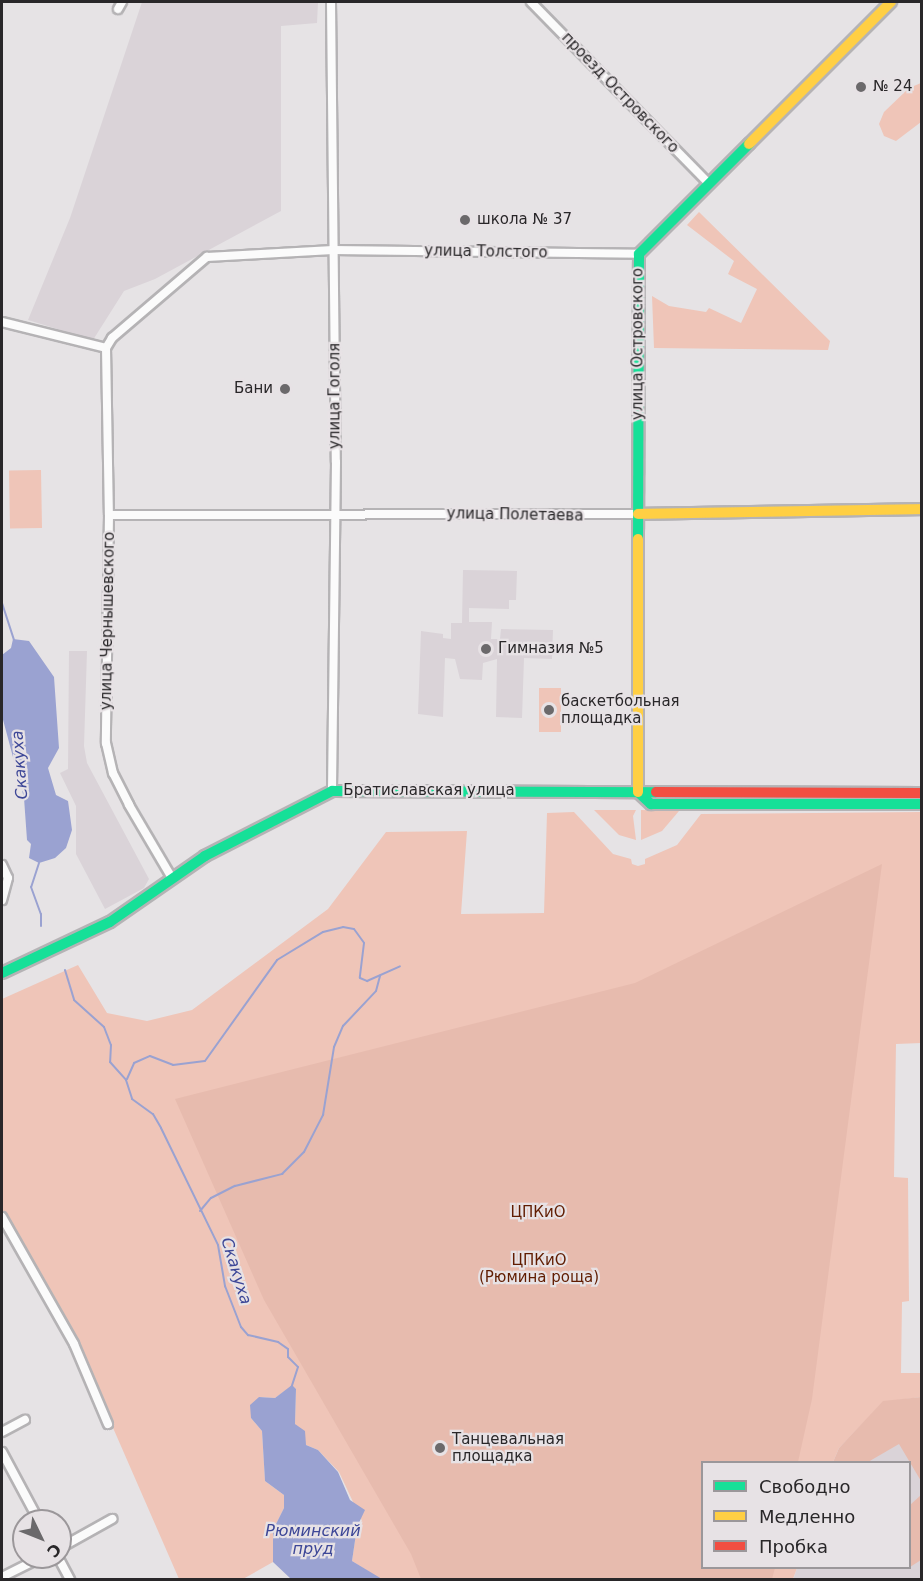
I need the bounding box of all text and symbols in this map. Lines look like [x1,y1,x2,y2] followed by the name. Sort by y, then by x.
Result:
[558,29,682,157] street label: проезд Островского
[873,78,912,96] place label: № 24
[854,80,868,94] marker: № 24
[477,211,572,229] place label: школа № 37
[458,213,472,227] marker: школа № 37
[424,242,548,262] street label: улица Толстого
[629,268,647,420] street label: улица Островского
[326,343,344,449] street label: улица Гоголя
[234,380,273,398] place label: Бани
[278,382,292,396] marker: Бани
[446,505,584,525] street label: улица Полетаева
[97,532,119,710] street label: улица Чернышевского
[498,640,604,658] place label: Гимназия №5
[479,642,493,656] marker: Гимназия №5
[561,692,680,727] place label: баскетбольная площадка
[542,703,556,717] marker: баскетбольная площадка
[8,730,32,800] water label: Скакуха
[343,782,515,800] street label: Братиславская улица
[510,1204,566,1222] park label: ЦПКиО
[217,1235,255,1307] water label: Скакуха
[479,1251,599,1286] park label: ЦПКиО (Рюмина роща)
[452,1430,564,1465] place label: Танцевальная площадка
[433,1441,447,1455] marker: Танцевальная площадка
[701,1461,911,1569] legend
[759,1476,851,1497] text: Свободно
[759,1506,855,1527] text: Медленно
[12,1509,72,1569] north arrow
[265,1521,361,1559] water label: Рюминский пруд
[759,1536,828,1557] text: Пробка
[43,1539,65,1561] text: С

